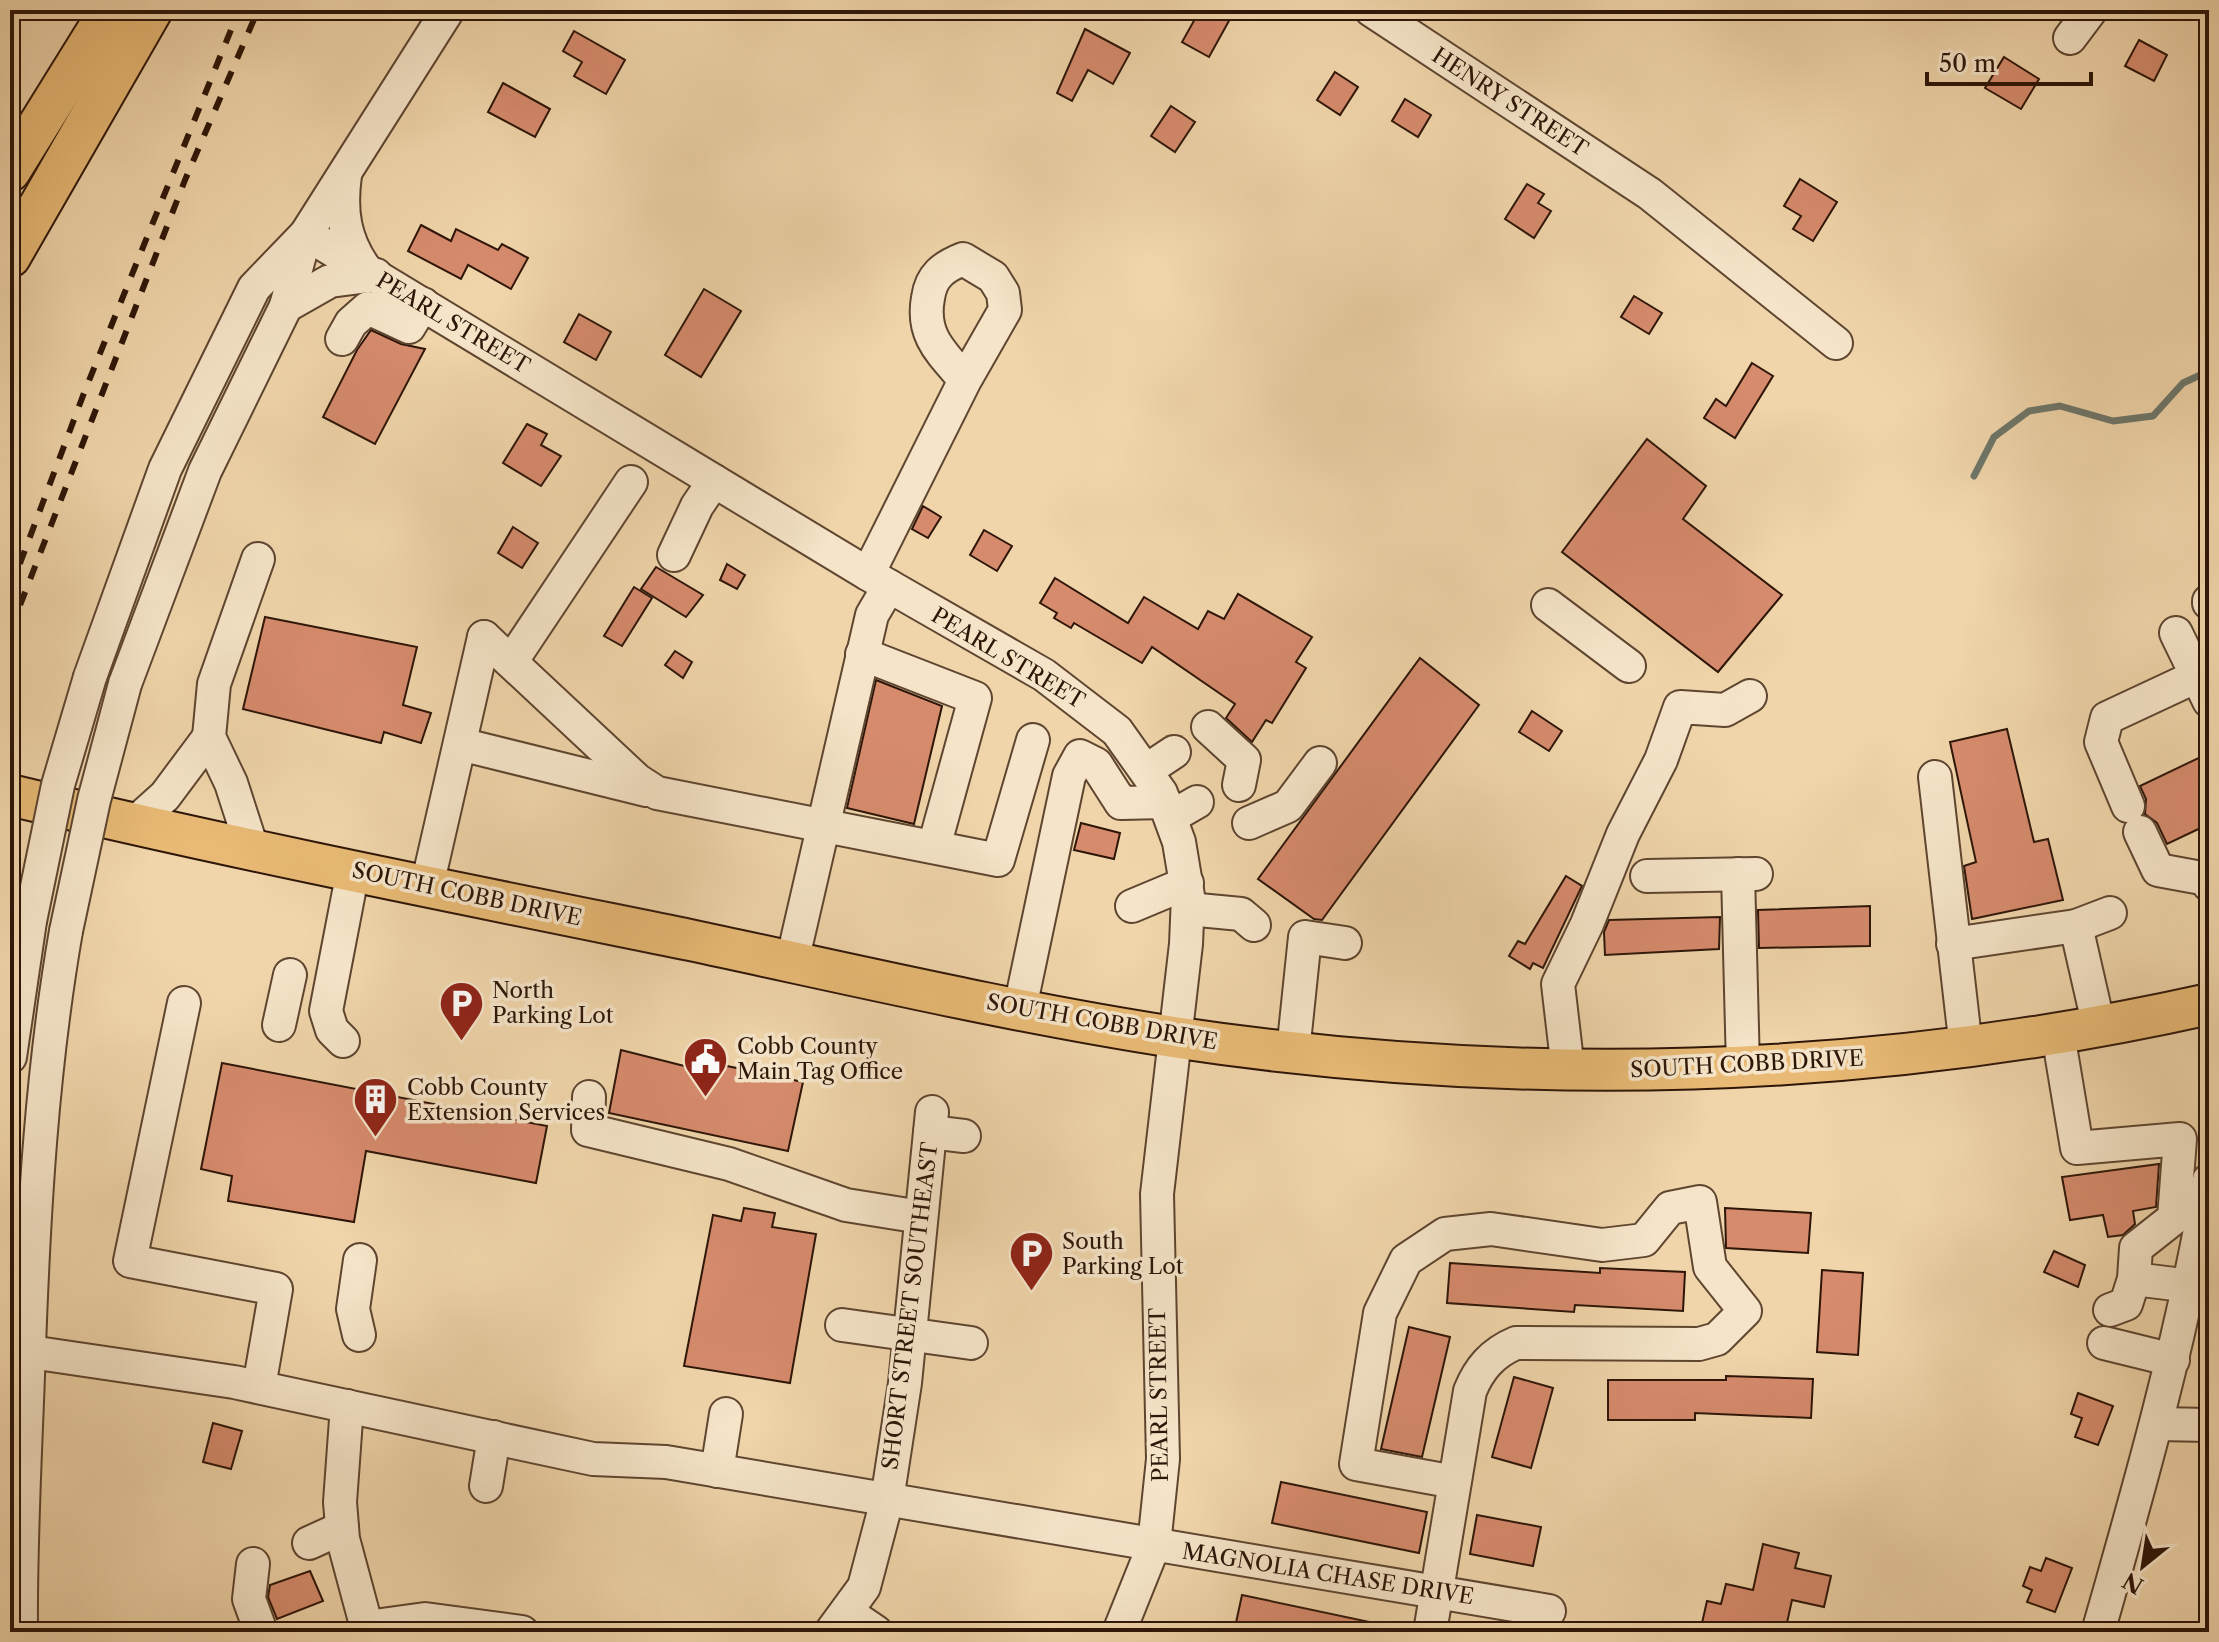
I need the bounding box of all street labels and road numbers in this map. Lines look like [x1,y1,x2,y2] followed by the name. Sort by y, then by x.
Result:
[1427,42,1593,163] street label: HENRY STREET
[371,267,535,380] street label: PEARL STREET
[926,602,1090,715] street label: PEARL STREET
[350,856,584,932] street label: SOUTH COBB DRIVE
[984,988,1220,1056] street label: SOUTH COBB DRIVE
[1629,1044,1865,1084] street label: SOUTH COBB DRIVE
[877,1140,944,1471] street label: SHORT STREET SOUTHEAST
[1144,1307,1174,1482] street label: PEARL STREET
[1180,1538,1476,1610] street label: MAGNOLIA CHASE DRIVE

